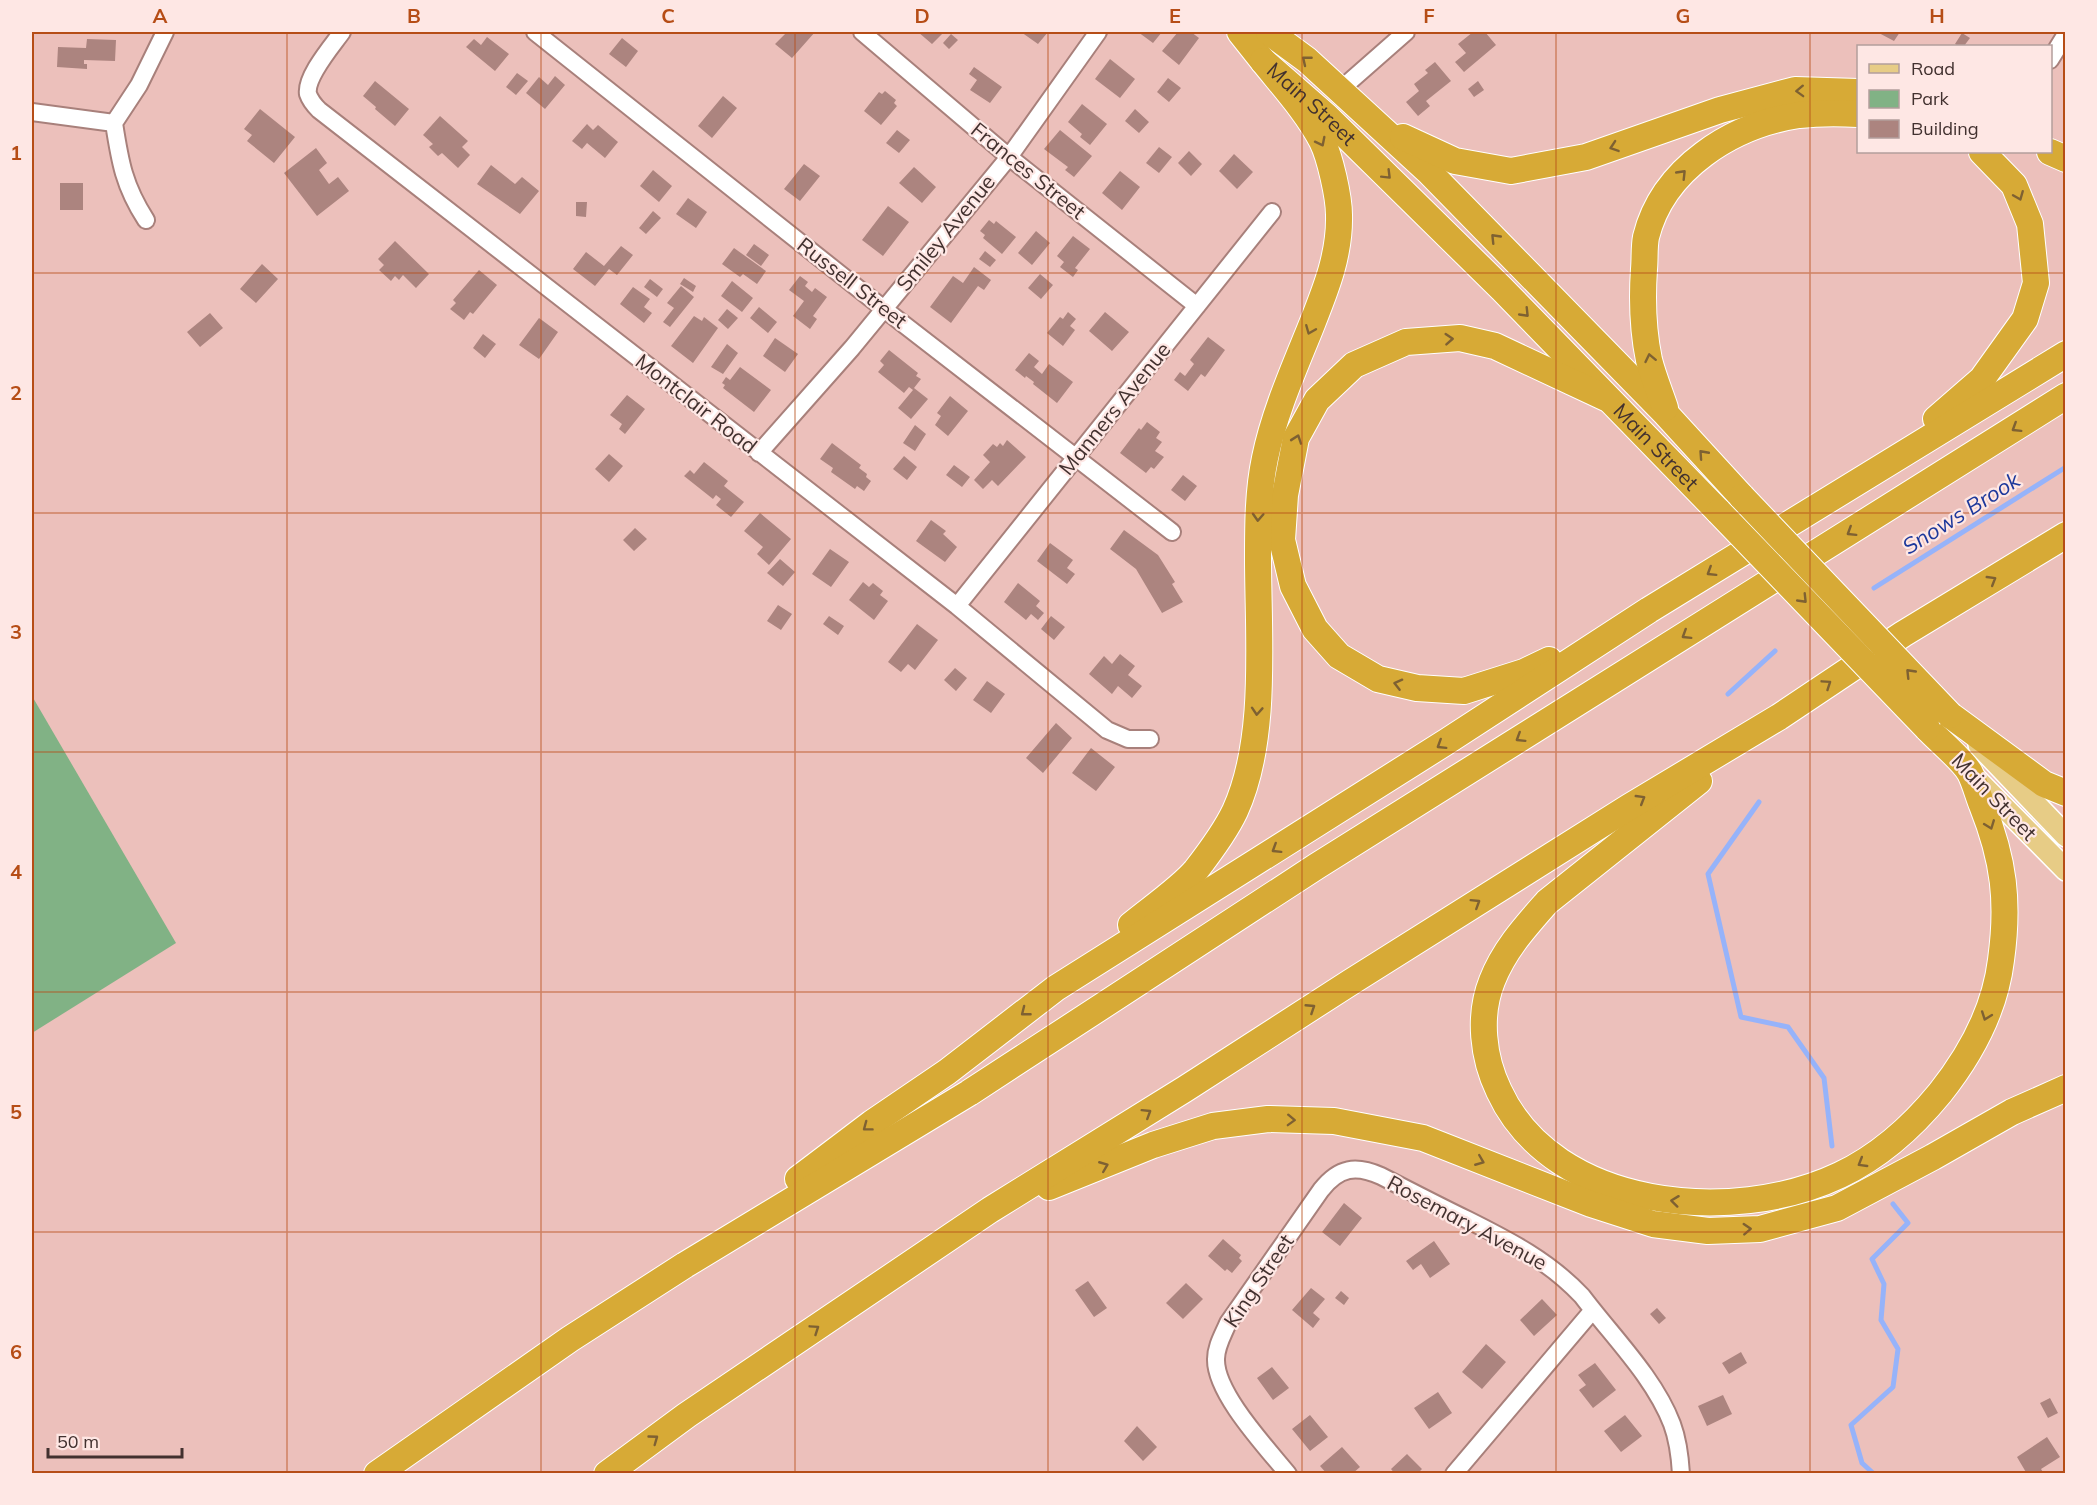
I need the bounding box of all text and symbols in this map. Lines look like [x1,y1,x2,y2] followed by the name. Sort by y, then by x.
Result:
[153,3,168,28] text: A
[407,3,421,28] text: B
[661,3,675,28] text: C
[914,3,930,28] text: D
[1169,3,1181,28] text: E
[1423,3,1435,28] text: F
[1676,3,1690,28] text: G
[1929,3,1945,28] text: H
[1857,45,2052,153] legend
[1302,56,1313,67] one-way arrow
[1262,57,1362,151] street label: Main Street
[1911,57,1955,80] text: Road
[1796,84,1805,97] one-way arrow
[1911,87,1950,110] text: Park
[966,116,1091,224] street label: Frances Street
[1911,117,1979,140] text: Building
[1314,136,1326,147] one-way arrow
[10,140,22,165] text: 1
[1609,140,1620,153] one-way arrow
[1379,167,1390,178] one-way arrow
[890,169,1000,296] street label: Smiley Avenue
[1674,171,1685,182] one-way arrow
[2012,190,2024,201] one-way arrow
[792,231,913,333] street label: Russell Street
[1491,235,1502,246] one-way arrow
[1518,306,1529,316] one-way arrow
[1305,323,1317,334] one-way arrow
[1444,333,1453,346] one-way arrow
[1053,337,1176,480] street label: Manners Avenue
[631,348,763,459] street label: Montclair Road
[1644,354,1657,364] one-way arrow
[10,380,22,405] text: 2
[1608,397,1705,495] street label: Main Street
[2012,420,2022,432] one-way arrow
[1290,434,1303,445] one-way arrow
[1699,450,1710,461] one-way arrow
[1897,465,2026,560] water label: Snows Brook
[1252,512,1265,521] one-way arrow
[1847,524,1857,536] one-way arrow
[1707,564,1717,576] one-way arrow
[1986,576,1996,588] one-way arrow
[1796,593,1807,603] one-way arrow
[10,619,22,644] text: 3
[1682,628,1693,639] one-way arrow
[1906,669,1917,679] one-way arrow
[1393,678,1403,691] one-way arrow
[1821,681,1832,692] one-way arrow
[1251,707,1264,716] one-way arrow
[1516,731,1527,742] one-way arrow
[1437,738,1448,749] one-way arrow
[1947,747,2043,845] street label: Main Street
[1635,795,1645,807] one-way arrow
[1983,820,1996,830] one-way arrow
[1272,842,1282,854] one-way arrow
[10,859,22,884] text: 4
[1469,899,1480,910] one-way arrow
[1305,1003,1315,1015] one-way arrow
[1020,1005,1031,1016] one-way arrow
[1981,1010,1994,1021] one-way arrow
[10,1099,22,1124] text: 5
[1141,1108,1151,1120] one-way arrow
[1286,1114,1295,1126] one-way arrow
[863,1120,874,1131] one-way arrow
[1473,1154,1484,1166] one-way arrow
[1858,1155,1868,1167] one-way arrow
[1097,1161,1108,1173] one-way arrow
[1383,1169,1552,1275] street label: Rosemary Avenue
[1670,1195,1679,1207] one-way arrow
[1743,1223,1752,1236] one-way arrow
[1218,1229,1299,1332] street label: King Street
[808,1325,819,1336] one-way arrow
[10,1339,22,1364] text: 6
[48,1421,182,1459] scale bar
[57,1430,99,1453] text: 50 m
[647,1435,658,1446] one-way arrow

